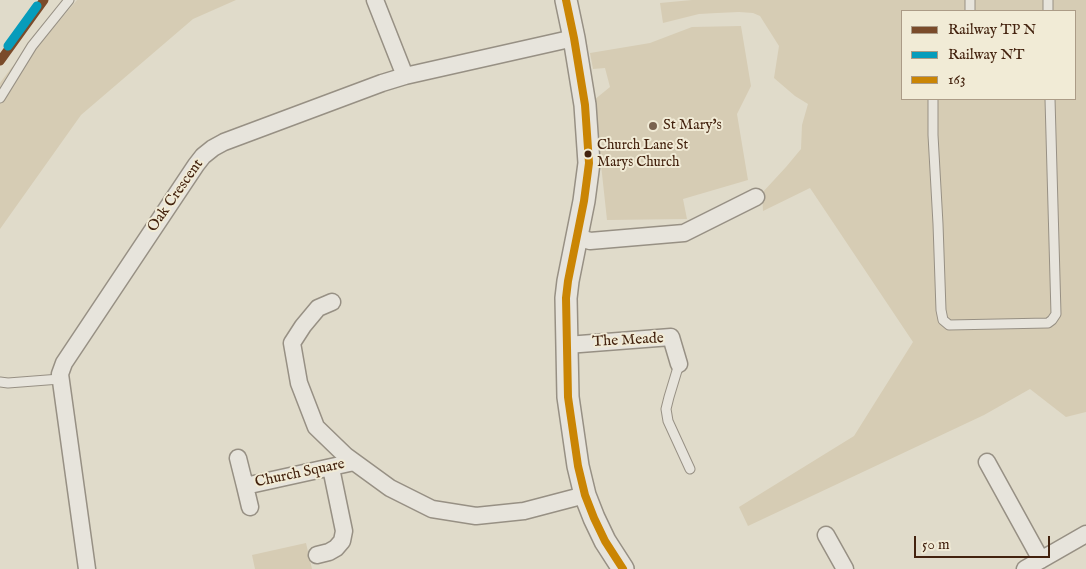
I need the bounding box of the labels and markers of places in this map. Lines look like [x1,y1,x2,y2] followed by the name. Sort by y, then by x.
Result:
[663,117,722,135] place label: St Mary's
[647,120,659,132] marker: St Mary's
[597,138,688,170] place label: Church Lane St Marys Church
[583,149,593,159] marker: Church Lane St Marys Church

